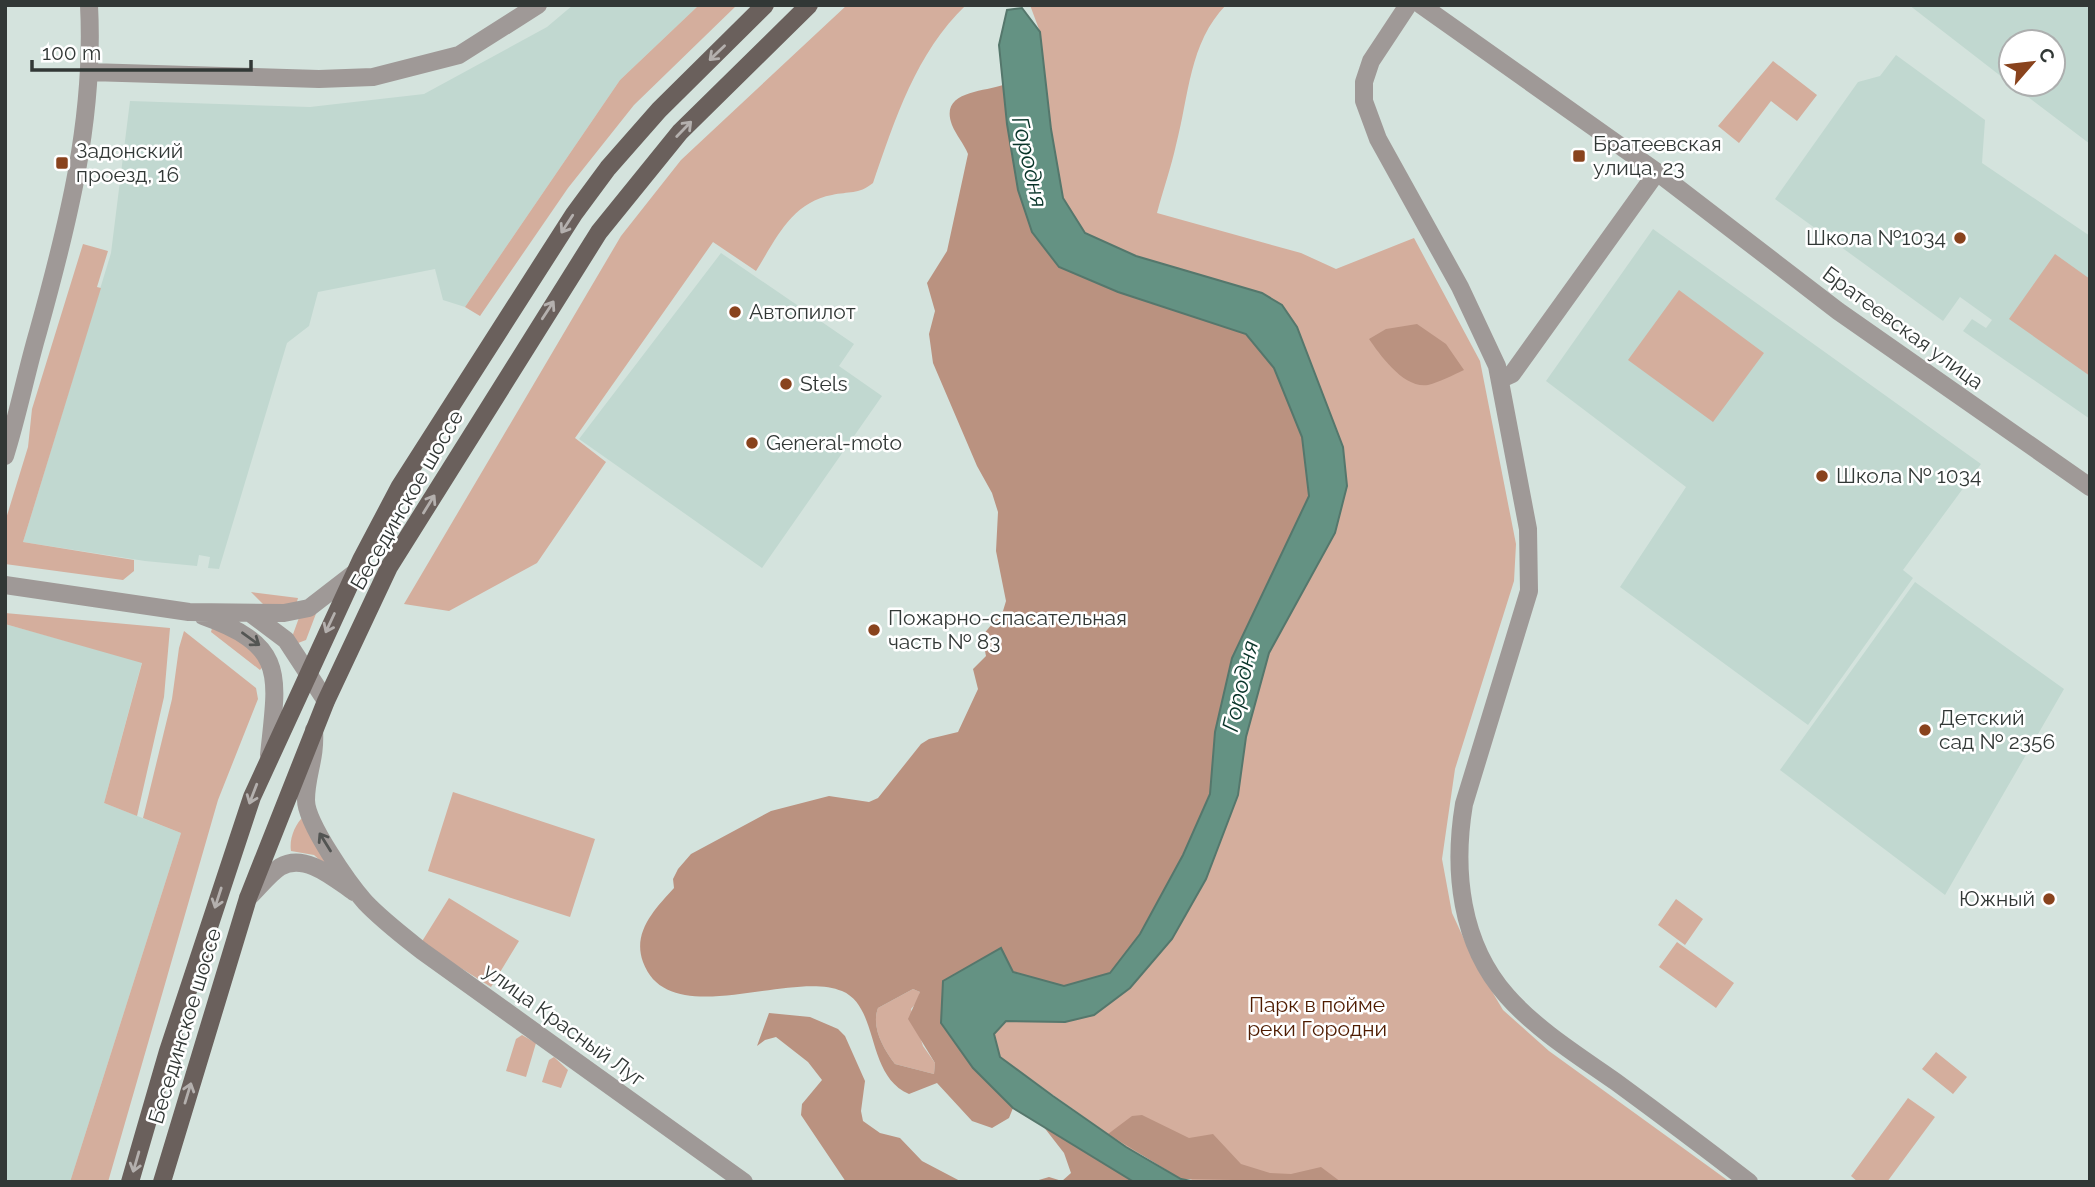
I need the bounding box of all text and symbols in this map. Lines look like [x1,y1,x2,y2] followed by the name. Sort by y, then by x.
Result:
[32,28,250,72] scale bar
[1997,28,2067,98] north arrow
[42,40,101,65] text: 100 m
[708,44,725,61] one-way arrow
[2034,44,2060,66] text: С
[1007,114,1054,210] water label: Городня
[676,120,693,137] one-way arrow
[1593,131,1722,180] place label: Братеевская улица, 23
[76,138,183,187] place label: Задонский проезд, 16
[1571,148,1587,164] marker: Братеевская улица, 23
[54,155,70,171] marker: Задонский проезд, 16
[560,214,575,233] one-way arrow
[1806,225,1946,250] place label: Школа №1034
[1952,230,1968,246] marker: Школа №1034
[1818,261,1989,394] street label: Братеевская улица
[749,299,856,324] place label: Автопилот
[540,301,555,320] one-way arrow
[727,304,743,320] marker: Автопилот
[800,371,848,396] place label: Stels
[778,376,794,392] marker: Stels
[345,406,468,594] street label: Бесединское шоссе
[766,430,902,455] place label: General-moto
[744,435,760,451] marker: General-moto
[1836,463,1981,488] place label: Школа № 1034
[1814,468,1830,484] marker: Школа № 1034
[422,495,436,514] one-way arrow
[888,605,1127,654] place label: Пожарно-спасательная часть № 83
[323,612,337,633] one-way arrow
[866,622,882,638] marker: Пожарно-спасательная часть № 83
[241,632,260,647] one-way arrow
[1216,638,1263,734] water label: Городня
[1939,705,2055,754] place label: Детский сад № 2356
[1917,722,1933,738] marker: Детский сад № 2356
[246,782,259,804] one-way arrow
[317,832,331,852] one-way arrow
[211,886,223,908] one-way arrow
[1959,886,2035,911] place label: Южный
[2041,891,2057,907] marker: Южный
[143,925,226,1127] street label: Бесединское шоссе
[479,958,650,1092] street label: улица Красный Луг
[1247,992,1387,1041] park label: Парк в пойме реки Городни
[183,1082,196,1104] one-way arrow
[128,1151,141,1173] one-way arrow

